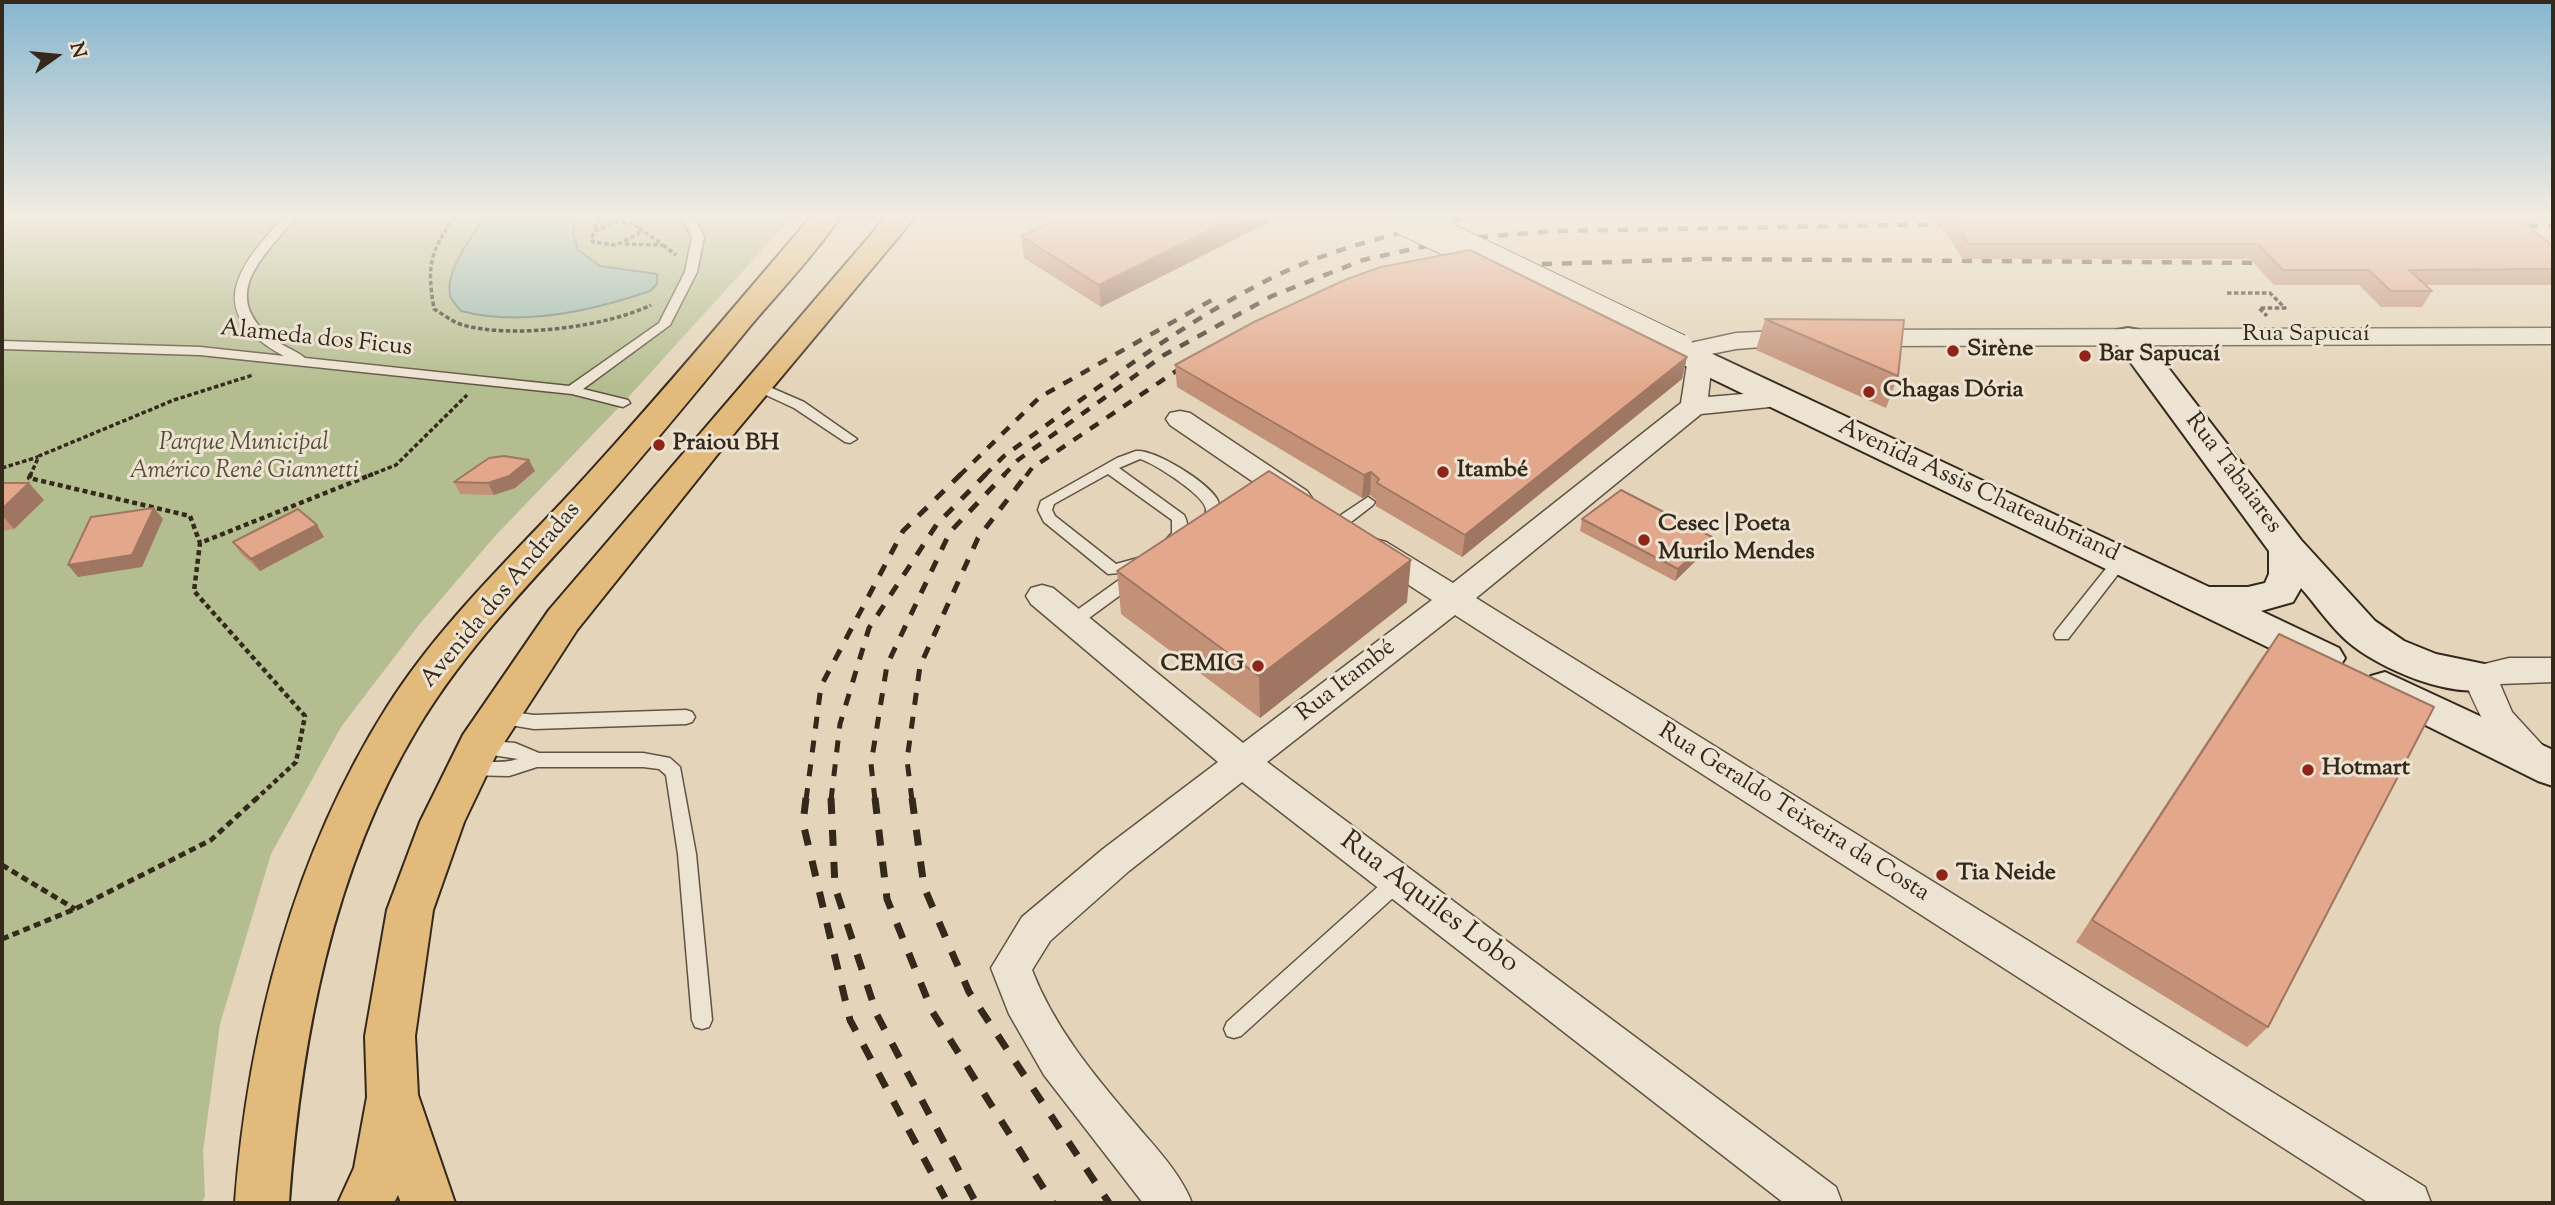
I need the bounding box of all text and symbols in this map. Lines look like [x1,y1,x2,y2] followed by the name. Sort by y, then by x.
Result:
[21,21,91,91] north arrow
[62,40,92,61] text: N
[219,316,413,364] street label: Alameda dos Ficus
[2242,322,2370,350] street label: Rua Sapucaí
[1967,337,2033,365] place label: Sirène
[2099,342,2220,370] place label: Bar Sapucaí
[1945,343,1961,359] marker: Sirène
[2077,348,2093,364] marker: Bar Sapucaí
[1883,378,2024,406] place label: Chagas Dória
[1861,384,1877,400] marker: Chagas Dória
[2177,408,2287,540] street label: Rua Tabaiares
[1833,414,2123,570] street label: Avenida Assis Chateaubriand
[129,431,359,487] park label: Parque Municipal Américo Renê Giannetti
[673,431,779,459] place label: Praiou BH
[651,437,667,453] marker: Praiou BH
[1457,458,1528,486] place label: Itambé
[1435,464,1451,480] marker: Itambé
[416,497,588,695] street label: Avenida dos Andradas
[1658,512,1815,568] place label: Cesec | Poeta Murilo Mendes
[1636,532,1652,548] marker: Cesec | Poeta Murilo Mendes
[1292,634,1402,730] street label: Rua Itambé
[1161,652,1244,680] place label: CEMIG
[1250,658,1266,674] marker: CEMIG
[1652,718,1934,910] street label: Rua Geraldo Teixeira da Costa
[2322,756,2410,784] place label: Hotmart
[2300,762,2316,778] marker: Hotmart
[1332,826,1524,982] street label: Rua Aquiles Lobo
[1956,861,2056,889] place label: Tia Neide
[1934,867,1950,883] marker: Tia Neide

